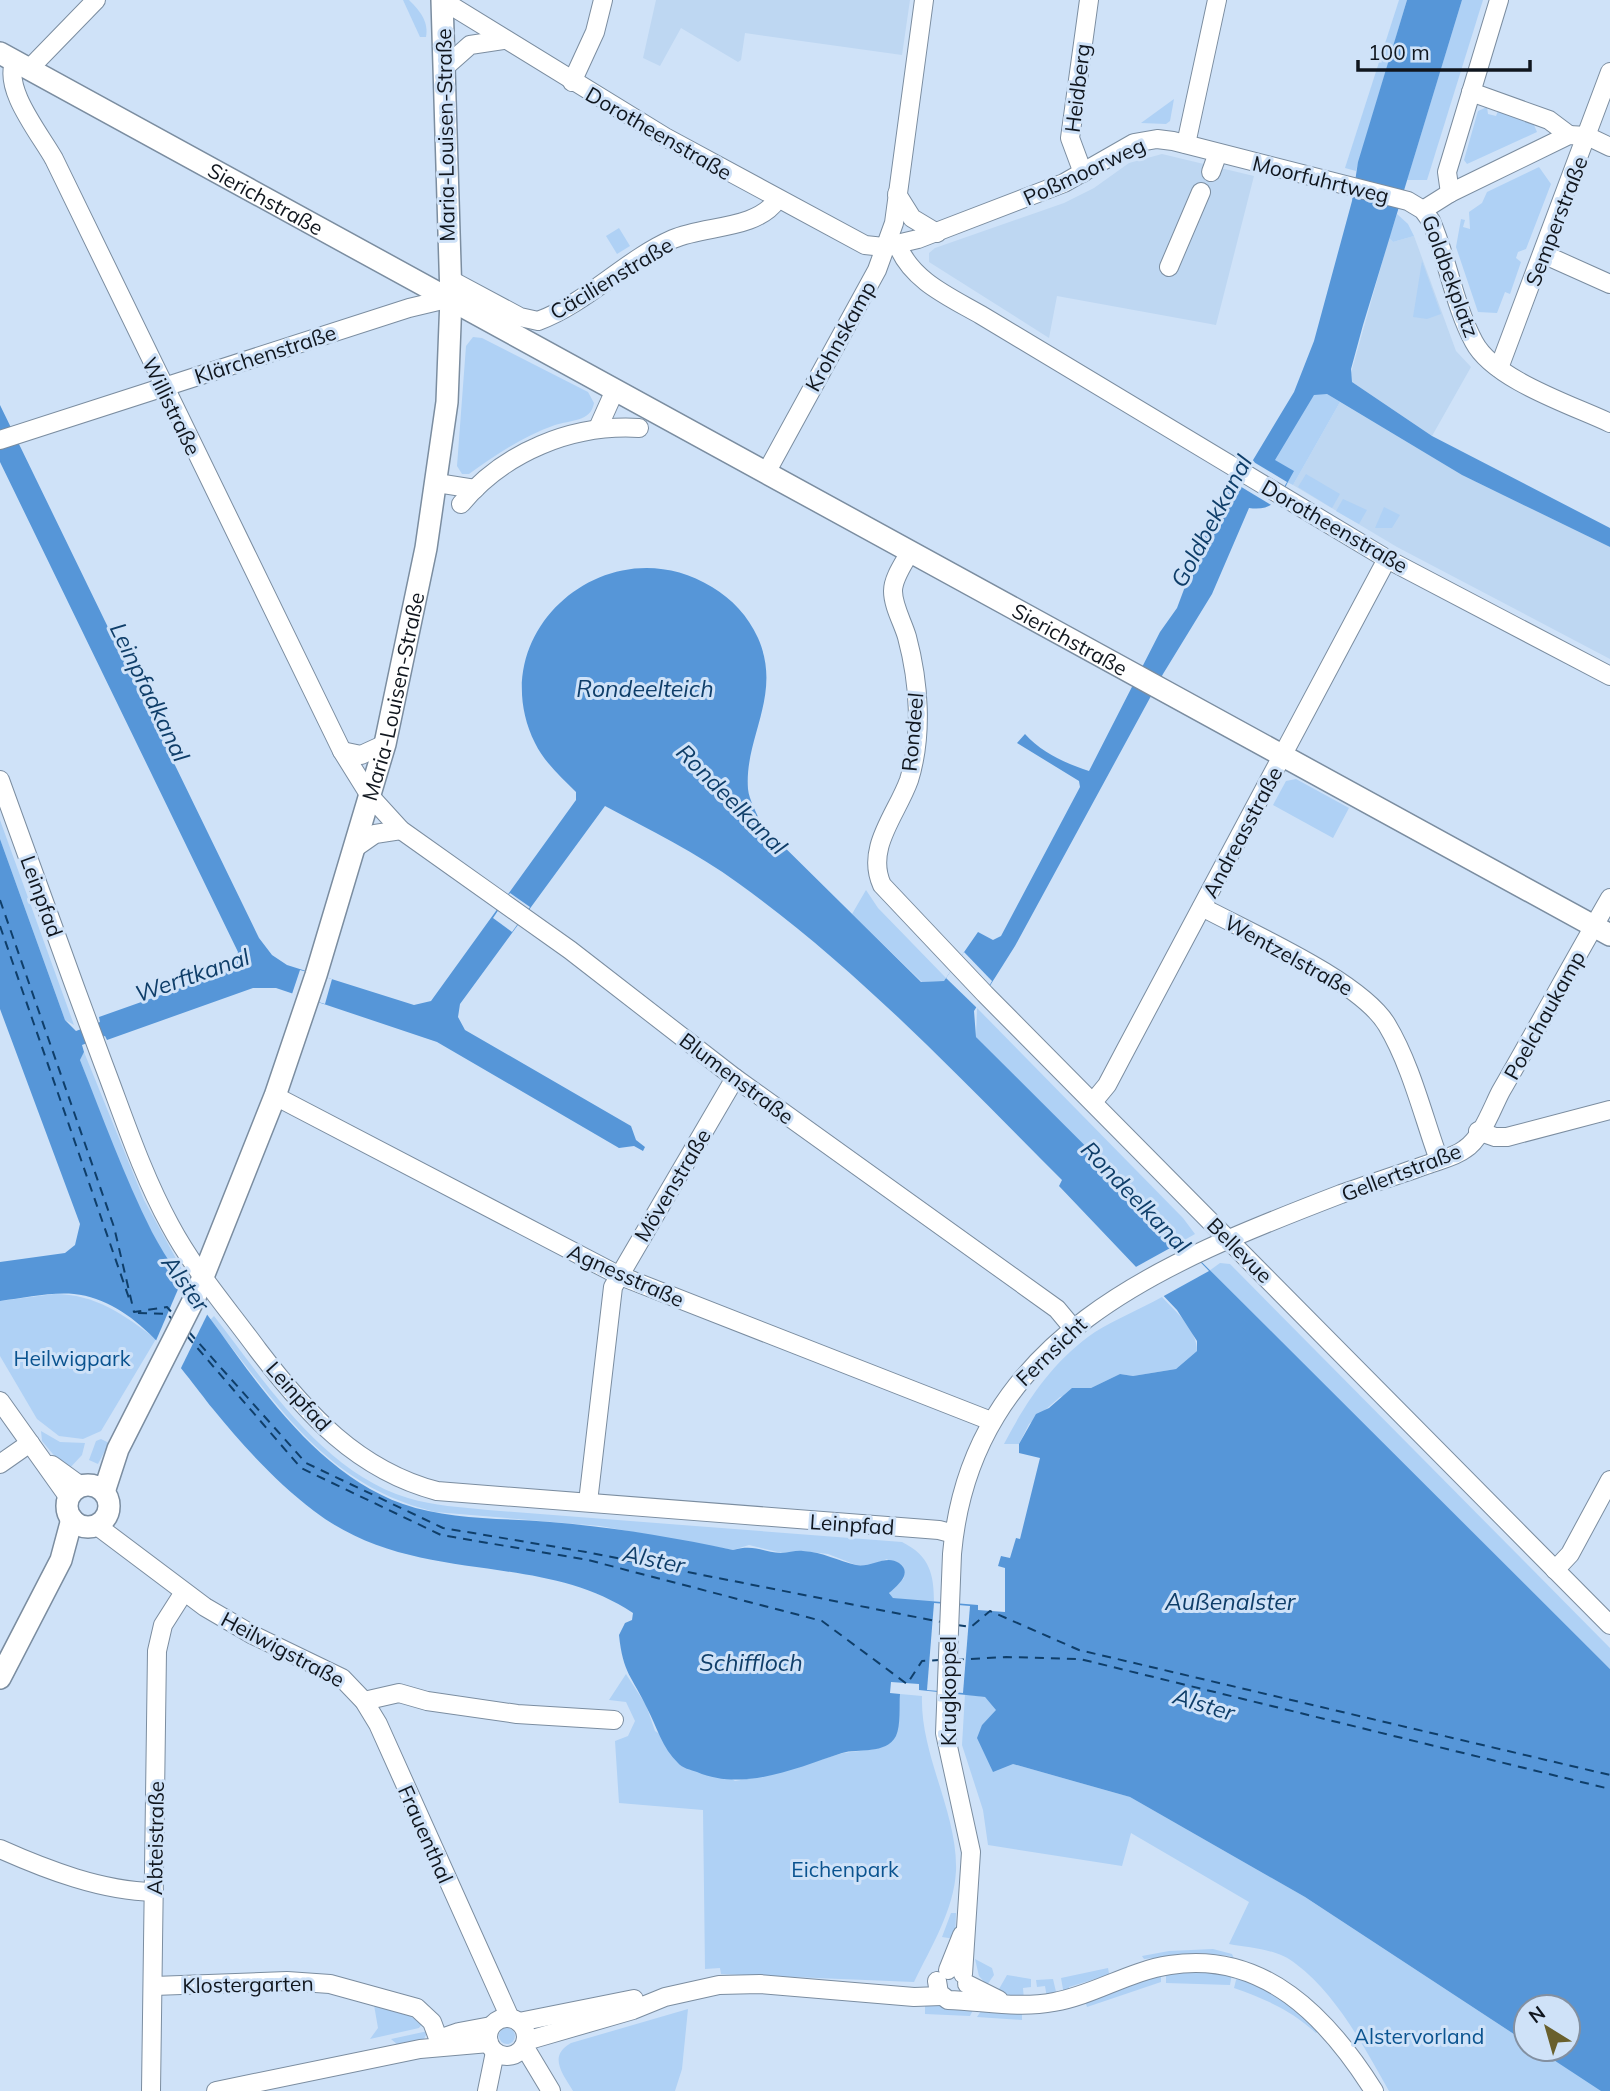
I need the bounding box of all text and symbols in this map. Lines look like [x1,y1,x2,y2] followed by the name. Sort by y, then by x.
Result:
[430,28,460,242] street label: Maria-Louisen-Straße
[1358,28,1530,72] scale bar
[1368,39,1430,65] text: 100 m
[1059,42,1095,134] street label: Heidberg
[581,81,737,185] street label: Dorotheenstraße
[1019,131,1149,211] street label: Poßmoorweg
[1250,150,1392,208] street label: Moorfuhrtweg
[1519,152,1593,290] street label: Semperstraße
[204,157,328,241] street label: Sierichstraße
[1417,211,1485,341] street label: Goldbekplatz
[545,231,677,325] street label: Cäcilienstraße
[799,276,881,396] street label: Krohnskamp
[191,319,339,389] street label: Klärchenstraße
[137,353,207,459] street label: Willistraße
[1164,449,1258,592] water label: Goldbekkanal
[1257,474,1413,578] street label: Dorotheenstraße
[356,590,429,804] street label: Maria-Louisen-Straße
[1008,597,1132,681] street label: Sierichstraße
[104,618,196,767] water label: Leinpfadkanal
[576,674,714,703] water label: Rondeelteich
[896,691,928,773] street label: Rondeel
[671,738,794,861] water label: Rondeelkanal
[1197,762,1287,902] street label: Andreasstraße
[15,852,69,940] street label: Leinpfad
[1220,909,1358,1001] street label: Wentzelstraße
[131,942,254,1008] water label: Werftkanal
[1498,946,1590,1084] street label: Poelchaukamp
[675,1027,799,1129] street label: Blumenstraße
[628,1124,716,1246] street label: Mövenstraße
[1075,1135,1197,1260] water label: Rondeelkanal
[1337,1137,1465,1207] street label: Gellertstraße
[1202,1212,1278,1288] street label: Bellevue
[564,1238,688,1312] street label: Agnesstraße
[155,1248,217,1318] water label: Alster
[1010,1311,1092,1391] street label: Fernsicht
[13,1345,131,1371] park label: Heilwigpark
[261,1356,337,1436] street label: Leinpfad
[809,1508,895,1540] street label: Leinpfad
[619,1538,689,1580] water label: Alster
[1164,1587,1297,1616] water label: Außenalster
[217,1606,349,1692] street label: Heilwigstraße
[935,1636,961,1746] street label: Krugkoppel
[699,1648,803,1677] water label: Schiffloch
[1169,1681,1240,1727] water label: Alster
[141,1781,169,1895] street label: Abteistraße
[393,1781,459,1887] street label: Frauenthal
[791,1856,899,1882] park label: Eichenpark
[182,1970,314,1998] street label: Klostergarten
[1512,1993,1582,2063] north arrow
[1524,2001,1550,2028] text: N
[1354,2023,1484,2049] park label: Alstervorland

